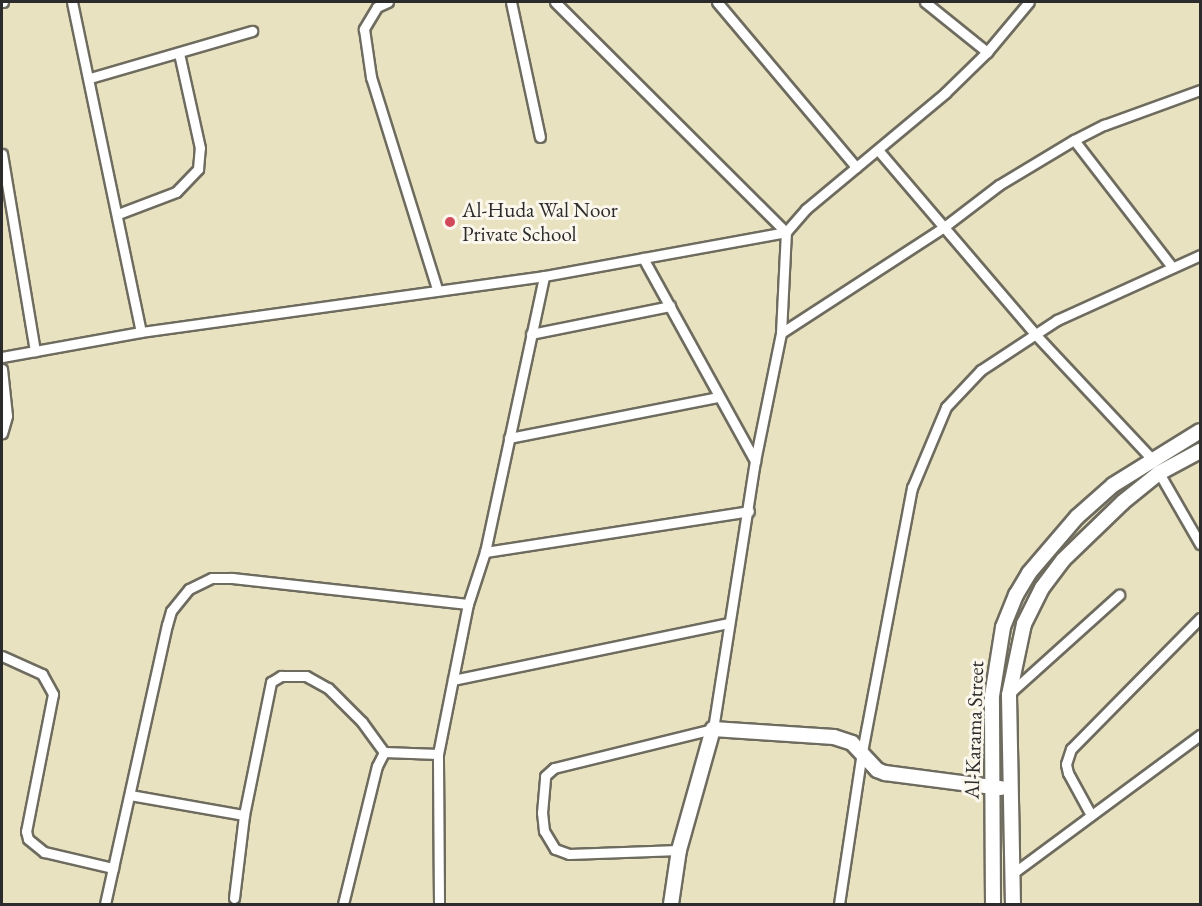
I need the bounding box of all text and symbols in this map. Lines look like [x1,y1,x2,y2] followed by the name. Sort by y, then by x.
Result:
[462,197,618,247] place label: Al-Huda Wal Noor Private School
[443,215,457,229] marker: Al-Huda Wal Noor Private School
[959,660,989,800] street label: Al-Karama Street

